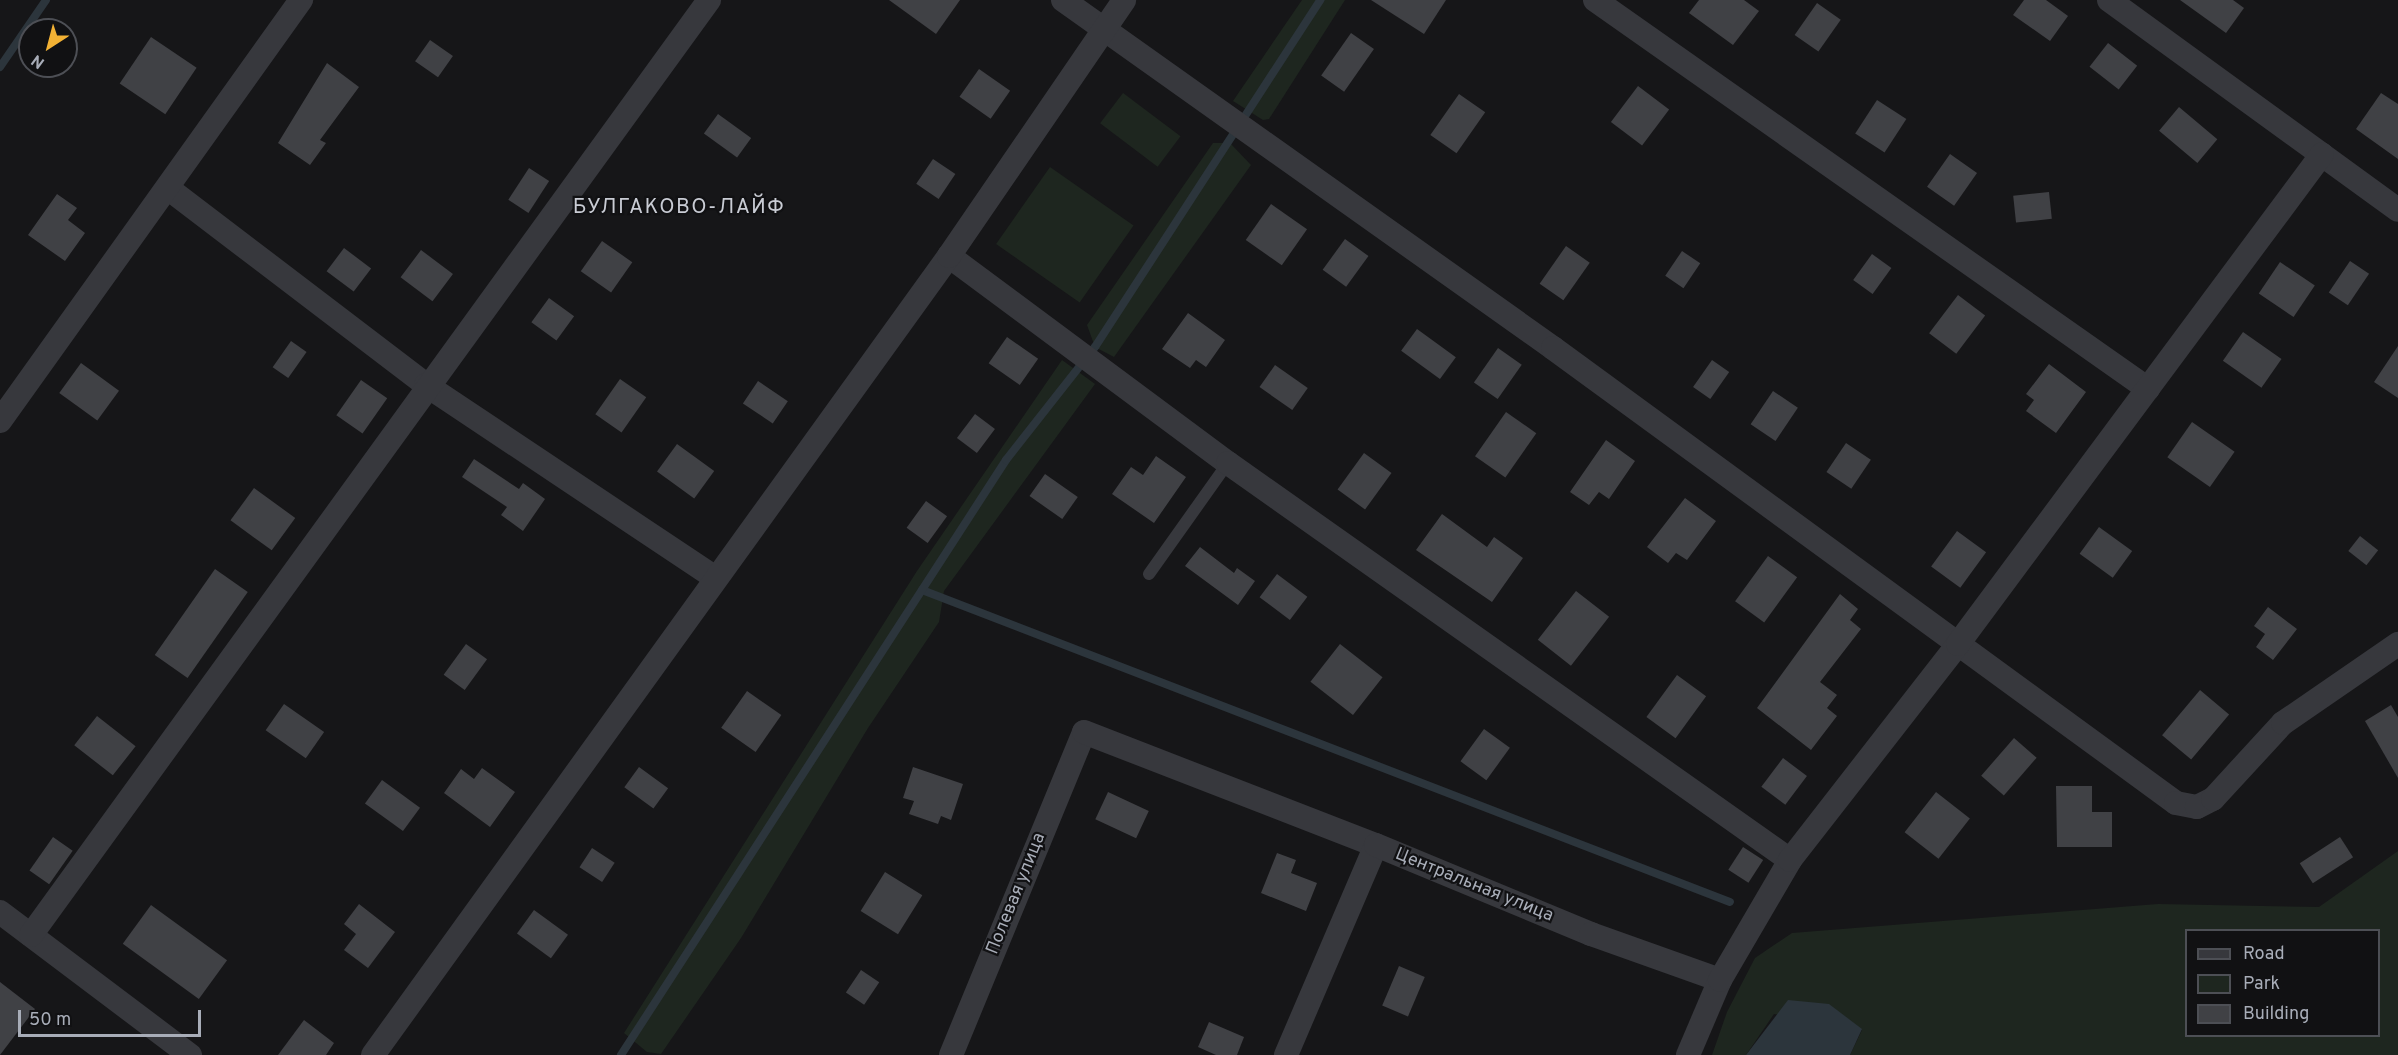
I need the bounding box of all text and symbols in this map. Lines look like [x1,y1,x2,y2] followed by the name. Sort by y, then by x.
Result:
[18,18,78,78] north arrow
[28,49,49,72] text: N
[573,195,785,221] district label: БУЛГАКОВО-ЛАЙФ
[983,830,1051,958] street label: Полевая улица
[1392,844,1556,928] street label: Центральная улица
[2185,929,2380,1037] legend
[2243,943,2285,966] text: Road
[2243,973,2280,996] text: Park
[21,998,204,1036] scale bar
[2243,1003,2309,1026] text: Building
[29,1009,71,1032] text: 50 m

